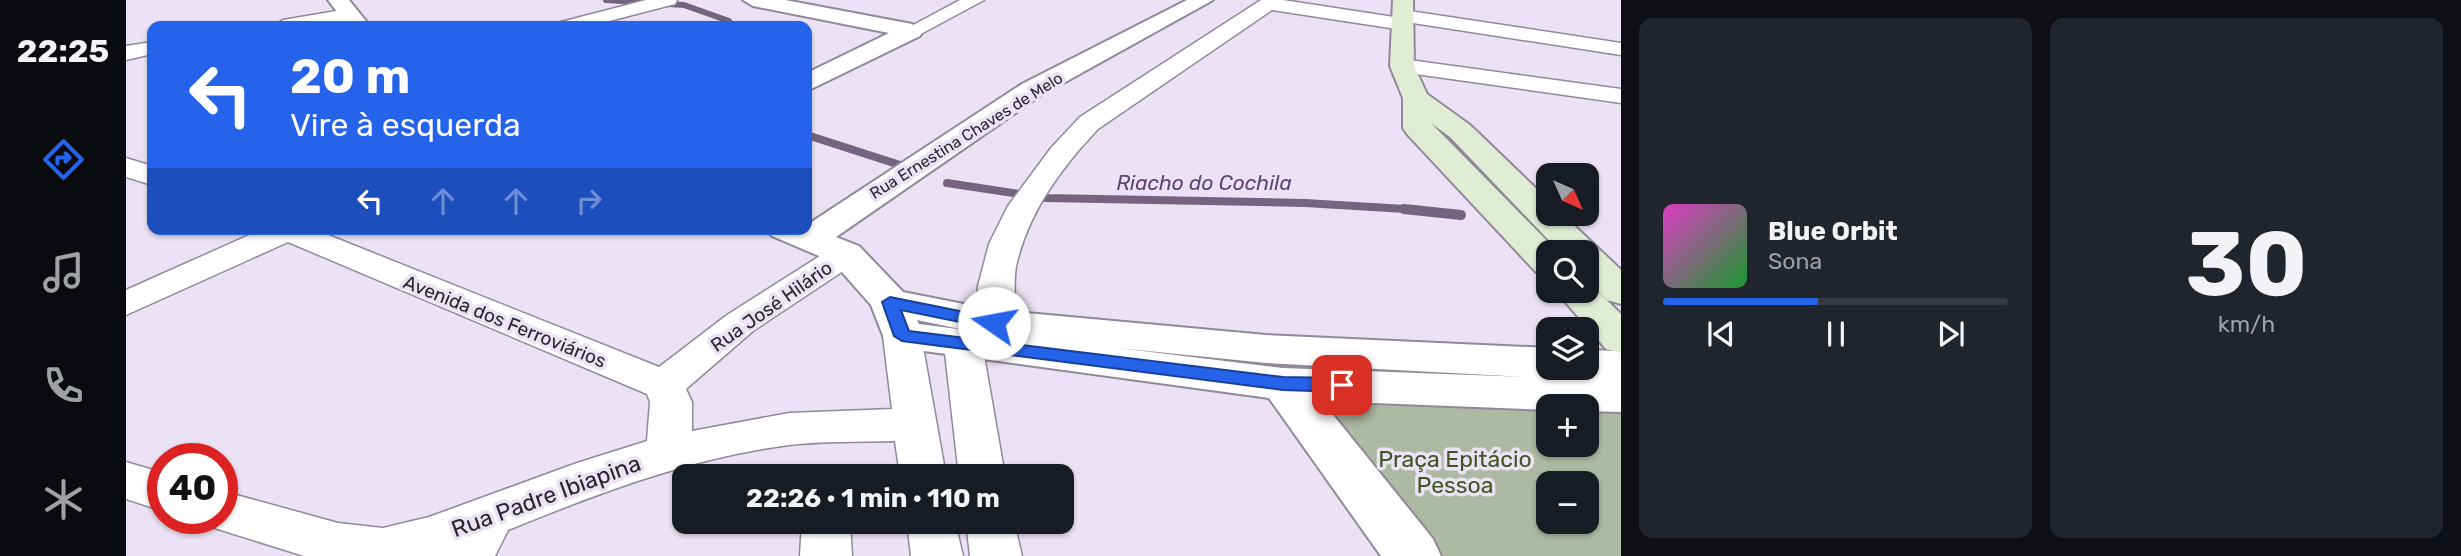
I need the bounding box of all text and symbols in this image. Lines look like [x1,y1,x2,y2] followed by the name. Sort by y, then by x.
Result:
[17,32,109,70] text: 22:25
[290,47,411,105] text: 20 m
[175,49,266,140] icon: left
[866,68,1066,203] street label: Rua Ernestina Chaves de Melo
[290,106,521,144] text: Vire à esquerda
[39,135,88,184] icon: directions
[1536,163,1600,226] north arrow
[1536,163,1599,534] map controls
[1116,170,1292,195] water label: Riacho do Cochila
[351,182,389,220] icon: left
[424,182,462,220] icon: ahead
[497,182,535,220] icon: ahead
[570,182,608,220] icon: right
[2186,210,2307,318] text: 30
[1768,216,1898,247] text: Blue Orbit
[1536,240,1599,303] button: search
[1768,247,1822,275] text: Sona
[39,248,88,297] icon: music
[706,256,836,357] street label: Rua José Hilário
[400,270,609,373] street label: Avenida dos Ferroviários
[957,286,1031,360] position arrow
[2218,310,2275,338] text: km/h
[1702,315,1740,353] icon: previous
[1817,315,1855,353] icon: pause
[1932,315,1970,353] icon: next
[1536,317,1599,380] button: layers
[1312,355,1372,415] pin
[39,361,88,410] icon: phone
[1323,366,1361,404] icon: arrive
[1536,394,1599,457] button: +
[147,443,238,534] speed limit sign: 40
[1378,445,1532,499] park label: Praça Epitácio Pessoa
[448,449,644,543] street label: Rua Padre Ibiapina
[1536,471,1599,534] button: −
[39,475,88,524] icon: climate
[746,483,1000,514] text: 22:26 · 1 min · 110 m

